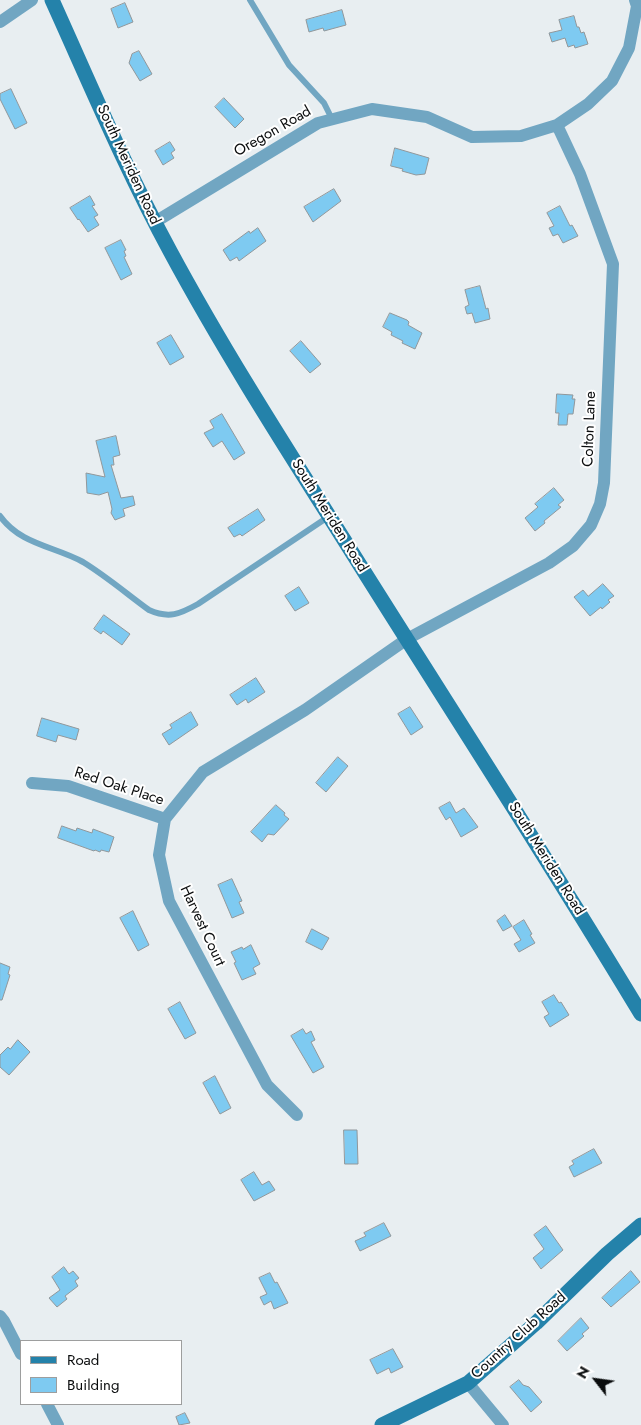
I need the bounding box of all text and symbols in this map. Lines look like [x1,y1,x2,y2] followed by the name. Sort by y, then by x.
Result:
[92,102,164,228] street label: South Meriden Road
[231,103,315,161] street label: Oregon Road
[580,391,600,467] street label: Colton Lane
[287,456,371,576] street label: South Meriden Road
[72,764,166,810] street label: Red Oak Place
[504,799,588,919] street label: South Meriden Road
[175,883,229,969] street label: Harvest Court
[468,1289,570,1383] street label: Country Club Road
[20,1340,182,1405] legend
[67,1349,99,1371] text: Road
[571,1355,621,1405] north arrow
[572,1363,594,1382] text: N
[67,1374,119,1396] text: Building

